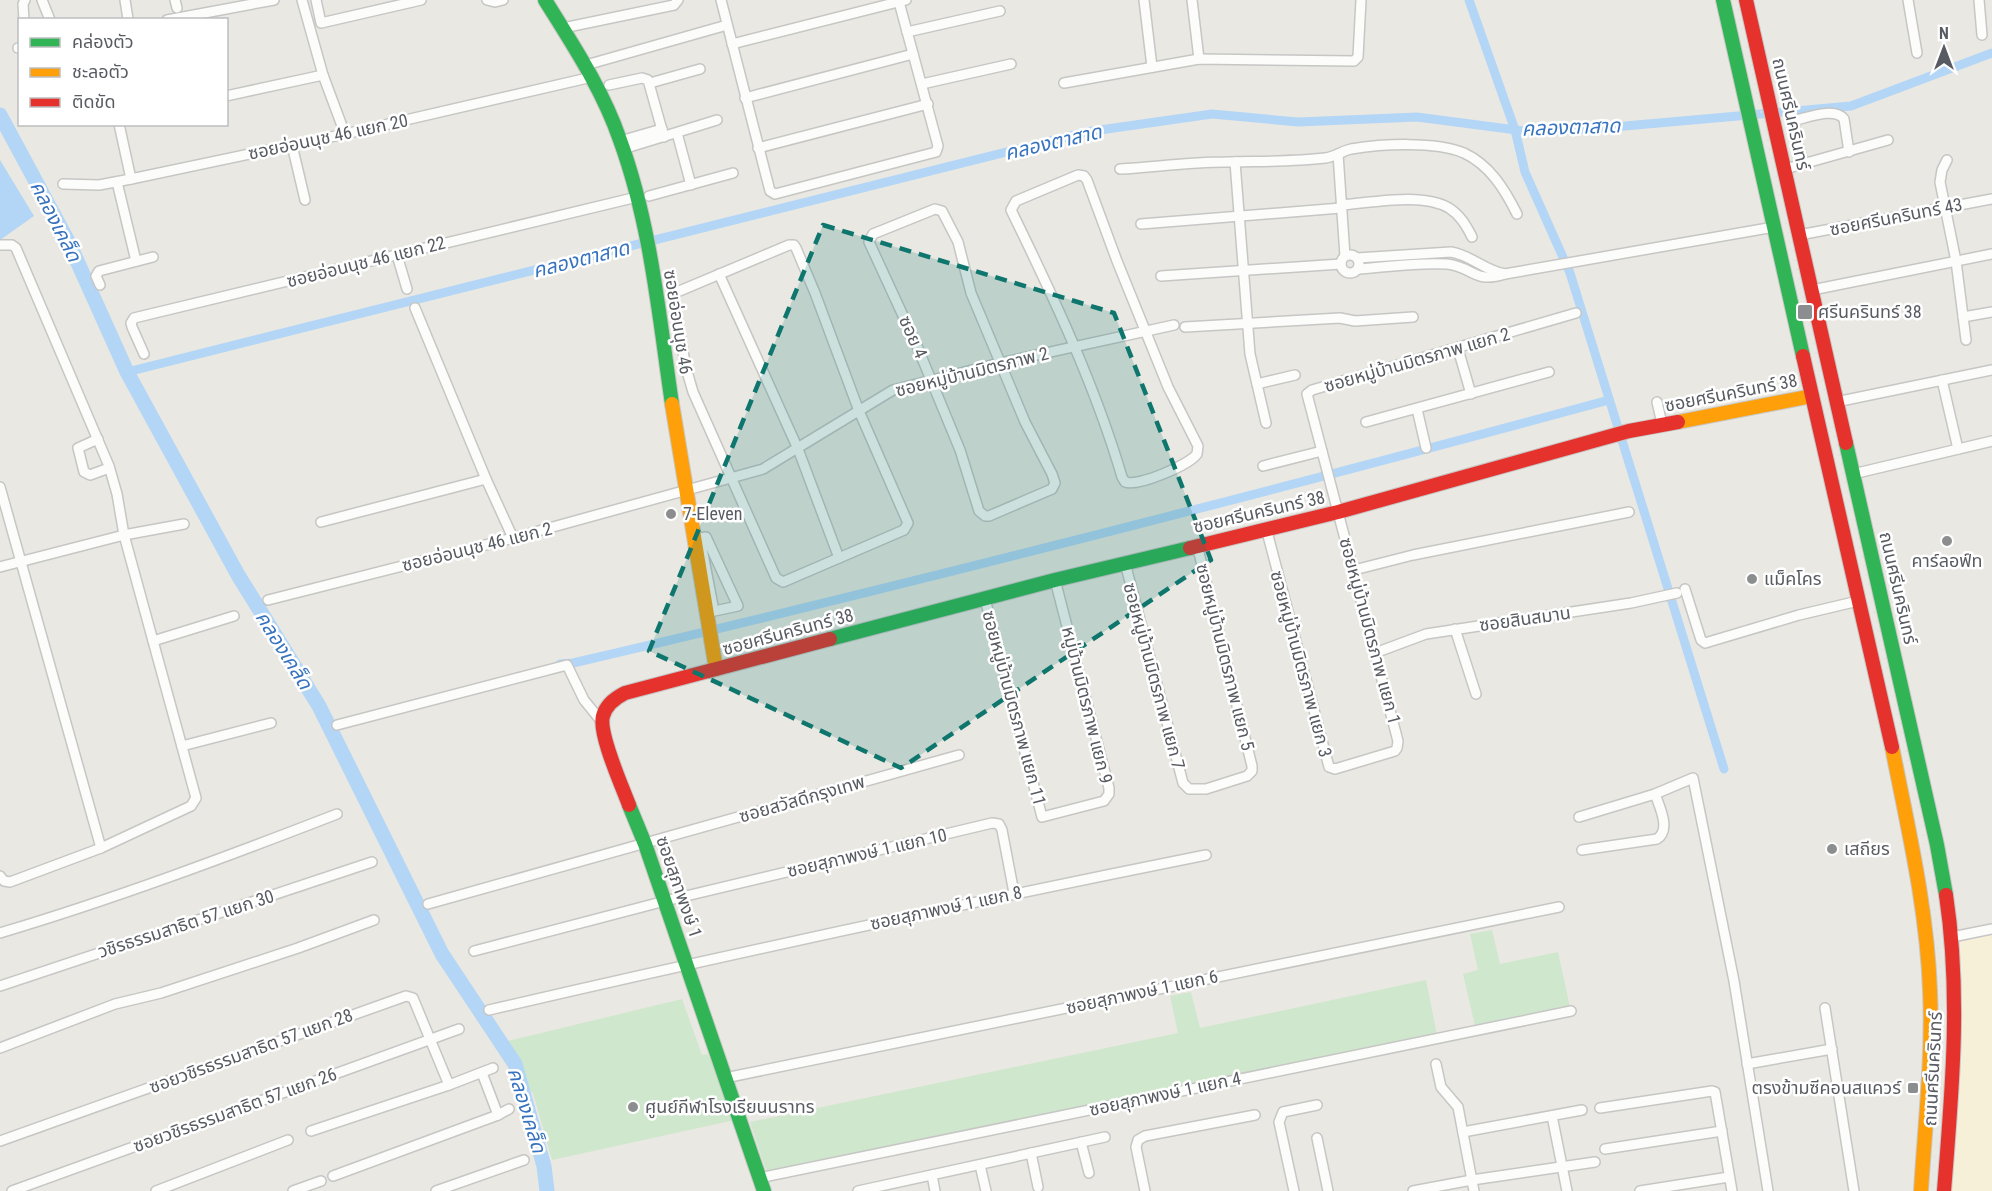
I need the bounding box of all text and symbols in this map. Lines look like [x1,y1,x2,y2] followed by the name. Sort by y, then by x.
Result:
[18,18,228,126] legend
[1914,18,1974,78] north arrow
[1939,24,1949,43] text: N
[72,31,134,52] text: คล่องตัว
[1768,56,1815,173] street label: ถนนศรีนครินทร์
[72,61,129,82] text: ชะลอตัว
[72,91,115,112] text: ติดขัด
[246,109,410,165] street label: ซอยอ่อนนุช 46 แยก 20
[1521,113,1621,141] water label: คลองตาสาด
[1002,119,1104,165] water label: คลองตาสาด
[25,177,87,266] water label: คลองเคล็ด
[1828,193,1964,240] street label: ซอยศรีนครินทร์ 43
[284,232,448,292] street label: ซอยอ่อนนุช 46 แยก 22
[530,235,632,283] water label: คลองตาสาด
[659,268,697,376] street label: ซอยอ่อนนุช 46
[1818,301,1922,322] place label: ศรีนครินทร์ 38
[1796,303,1814,321] marker: ศรีนครินทร์ 38
[895,312,932,361] street label: ซอย 4
[1322,323,1513,398] street label: ซอยหมู่บ้านมิตรภาพ แยก 2
[893,342,1051,403] street label: ซอยหมู่บ้านมิตรภาพ 2
[1663,369,1799,416] street label: ซอยศรีนครินทร์ 38
[1191,486,1327,537] street label: ซอยศรีนครินทร์ 38
[683,503,743,524] place label: 7-Eleven
[664,507,678,521] marker: 7-Eleven
[400,518,554,576] street label: ซอยอ่อนนุช 46 แยก 2
[1875,530,1922,647] street label: ถนนศรีนครินทร์
[1940,534,1954,548] marker: คาร์ลอฟ์ท
[1334,535,1405,727] street label: ซอยหมู่บ้านมิตรภาพ แยก 1
[1912,550,1983,571] place label: คาร์ลอฟ์ท
[1190,561,1259,753] street label: ซอยหมู่บ้านมิตรภาพ แยก 5
[1265,568,1336,760] street label: ซอยหมู่บ้านมิตรภาพ แยก 3
[1764,568,1822,589] place label: แม็คโคร
[1745,572,1759,586] marker: แม็คโคร
[1118,580,1190,772] street label: ซอยหมู่บ้านมิตรภาพ แยก 7
[1478,602,1572,635] street label: ซอยสินสมาน
[720,604,856,659] street label: ซอยศรีนครินทร์ 38
[251,606,318,694] water label: คลองเคล็ด
[976,608,1051,808] street label: ซอยหมู่บ้านมิตรภาพ แยก 11
[1056,624,1117,786] street label: หมู่บ้านมิตรภาพ แยก 9
[737,771,867,827] street label: ซอยสวัสดีกรุงเทพ
[785,824,949,882] street label: ซอยสุภาพงษ์ 1 แยก 10
[651,833,707,941] street label: ซอยสุภาพงษ์ 1
[1844,838,1890,859] place label: เสถียร
[1825,842,1839,856] marker: เสถียร
[868,881,1024,935] street label: ซอยสุภาพงษ์ 1 แยก 8
[95,885,277,962] street label: วชิรธรรมสาธิต 57 แยก 30
[1064,965,1220,1019] street label: ซอยสุภาพงษ์ 1 แยก 6
[146,1004,355,1097] street label: ซอยวชิรธรรมสาธิต 57 แยก 28
[1919,1010,1946,1127] street label: ถนนศรีนครินทร์
[130,1063,339,1156] street label: ซอยวชิรธรรมสาธิต 57 แยก 26
[503,1065,551,1156] water label: คลองเคล็ด
[1087,1067,1243,1121] street label: ซอยสุภาพงษ์ 1 แยก 4
[1751,1077,1902,1098] place label: ตรงข้ามซีคอนสแควร์
[1906,1081,1920,1095] marker: ตรงข้ามซีคอนสแควร์
[645,1096,815,1119] place label: ศูนย์กีฬาโรงเรียนนราทร
[626,1100,640,1114] marker: ศูนย์กีฬาโรงเรียนนราทร

